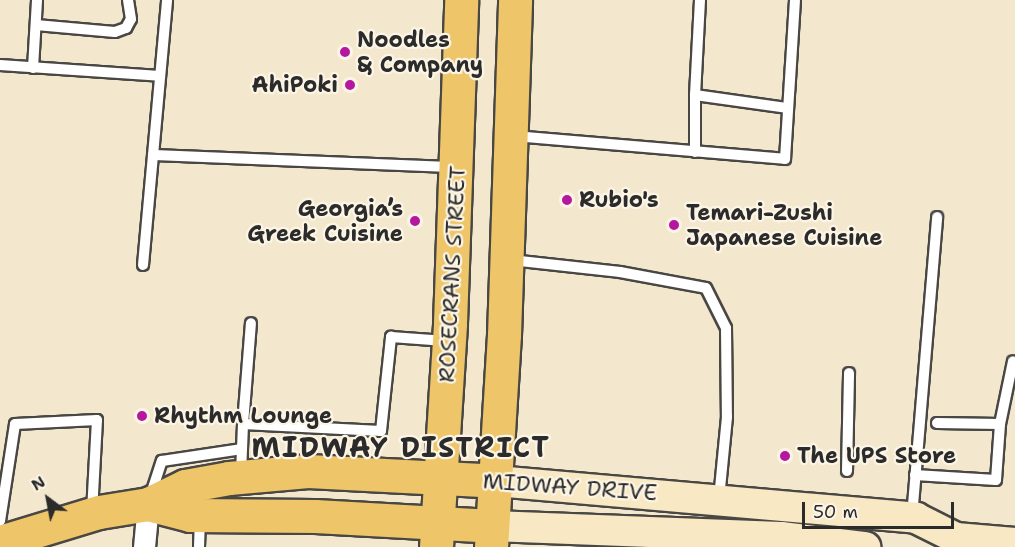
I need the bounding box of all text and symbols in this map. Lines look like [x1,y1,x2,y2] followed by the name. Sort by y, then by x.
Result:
[357,26,483,78] place label: Noodles & Company
[338,45,352,59] marker: Noodles & Company
[252,72,338,98] place label: AhiPoki
[343,78,357,92] marker: AhiPoki
[433,165,471,383] street label: ROSECRANS STREET
[579,187,659,213] place label: Rubio's
[560,193,574,207] marker: Rubio's
[247,195,403,246] place label: Georgia’s Greek Cuisine
[686,199,882,250] place label: Temari-Zushi Japanese Cuisine
[408,214,422,228] marker: Georgia’s Greek Cuisine
[667,218,681,232] marker: Temari-Zushi Japanese Cuisine
[154,403,332,429] place label: Rhythm Lounge
[135,409,149,423] marker: Rhythm Lounge
[252,430,550,464] district label: MIDWAY DISTRICT
[797,443,956,469] place label: The UPS Store
[778,449,792,463] marker: The UPS Store
[482,468,658,506] street label: MIDWAY DRIVE
[18,469,78,529] north arrow
[27,471,49,496] text: N
[805,490,956,528] scale bar
[813,500,858,524] text: 50 m

